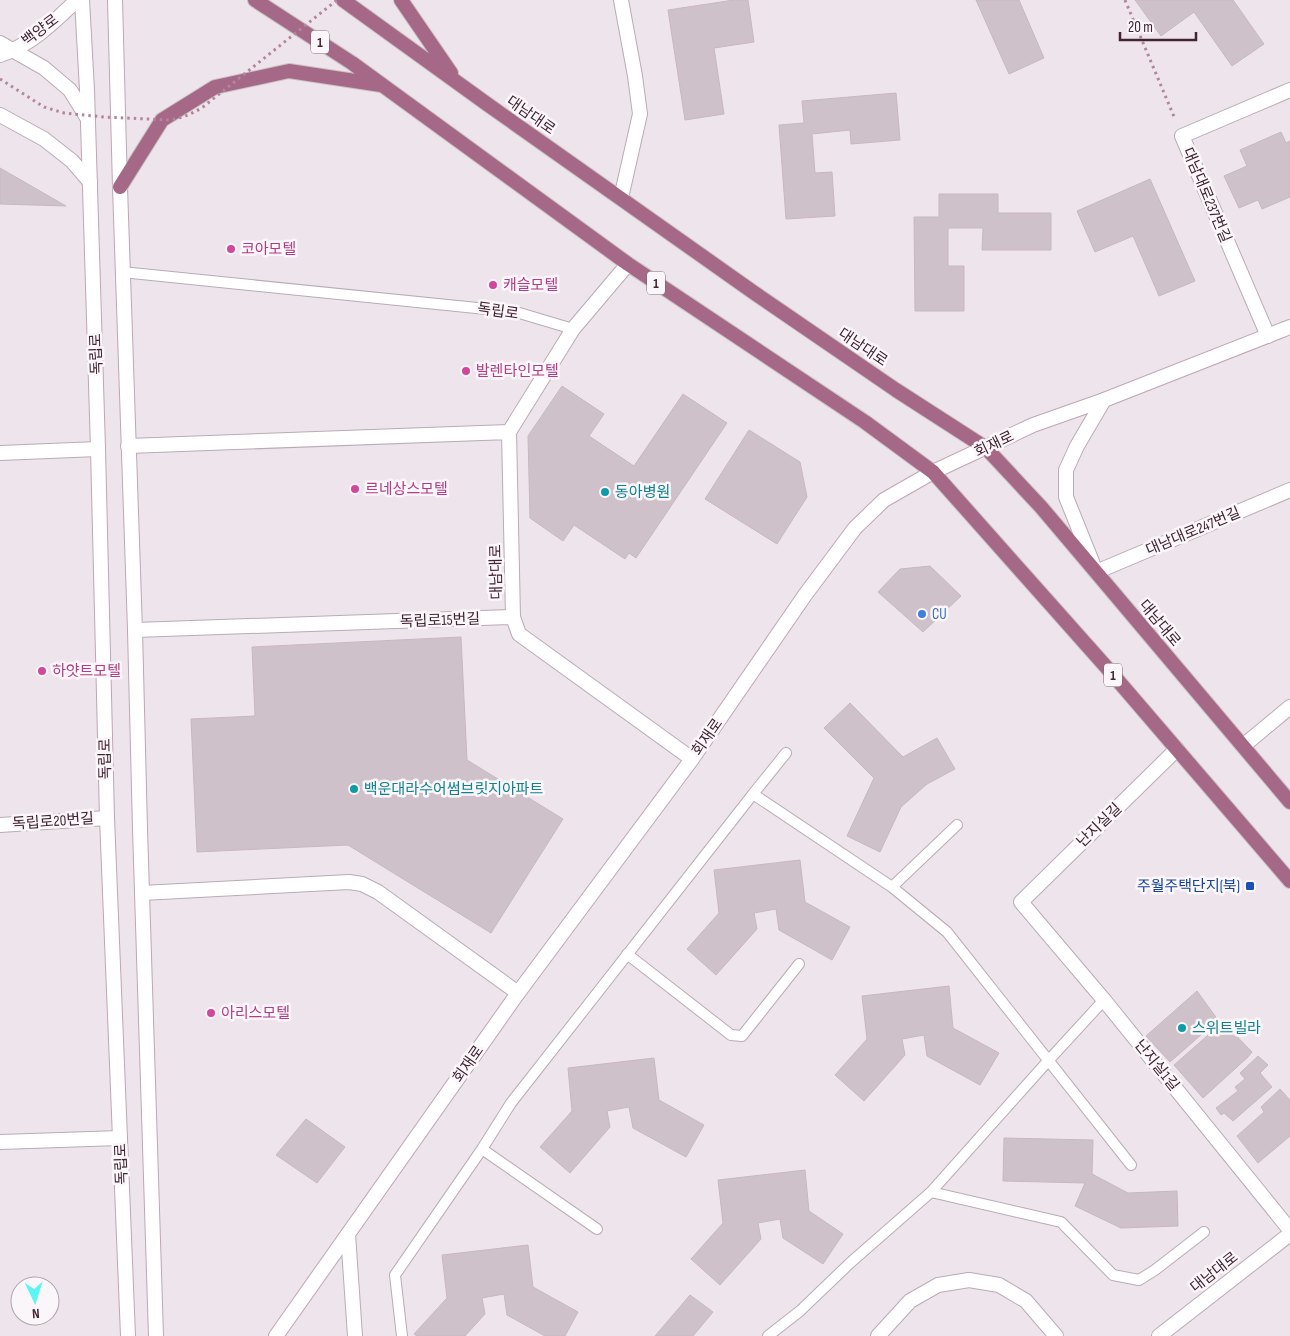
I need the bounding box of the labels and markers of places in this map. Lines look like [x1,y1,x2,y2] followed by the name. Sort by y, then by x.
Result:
[241,240,296,259] place label: 코아모텔
[225,243,237,255] marker: 코아모텔
[503,276,558,295] place label: 캐슬모텔
[487,279,499,291] marker: 캐슬모텔
[476,362,559,381] place label: 발렌타인모텔
[460,365,472,377] marker: 발렌타인모텔
[365,480,448,499] place label: 르네상스모텔
[349,483,361,495] marker: 르네상스모텔
[615,483,670,502] place label: 동아병원
[599,486,611,498] marker: 동아병원
[932,605,947,624] place label: CU
[916,608,928,620] marker: CU
[52,662,121,681] place label: 하얏트모텔
[36,665,48,677] marker: 하얏트모텔
[364,780,544,799] place label: 백운대라수어썸브릿지아파트
[348,783,360,795] marker: 백운대라수어썸브릿지아파트
[1137,877,1240,896] place label: 주월주택단지(북)
[1244,880,1256,892] marker: 주월주택단지(북)
[221,1004,290,1023] place label: 아리스모텔
[205,1007,217,1019] marker: 아리스모텔
[1192,1019,1261,1038] place label: 스위트빌라
[1176,1022,1188,1034] marker: 스위트빌라

